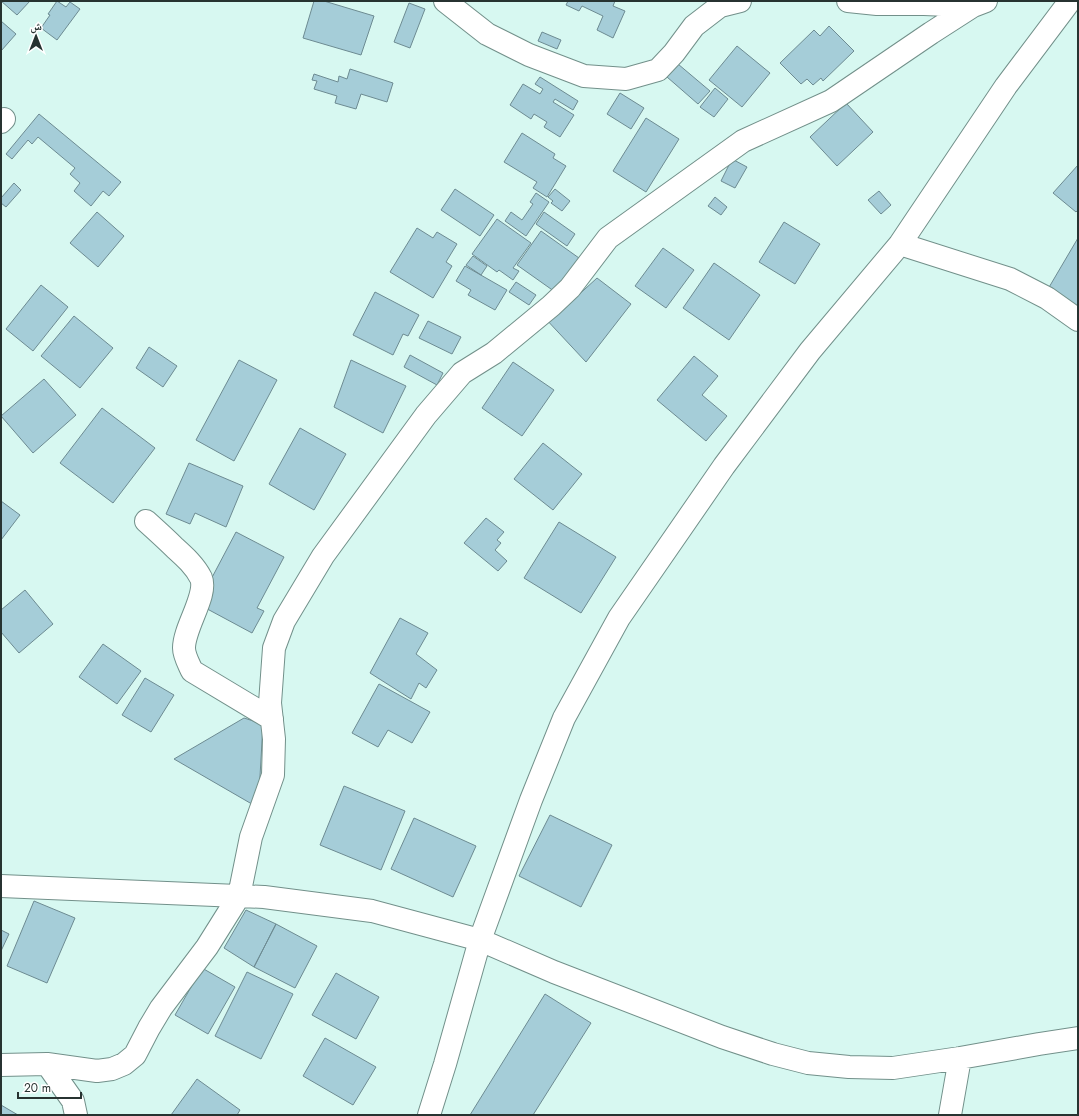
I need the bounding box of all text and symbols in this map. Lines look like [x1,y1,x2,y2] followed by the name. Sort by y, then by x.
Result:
[16,16,56,56] north arrow
[30,18,42,34] text: ش
[18,1074,81,1100] scale bar
[24,1079,51,1097] text: 20 m

